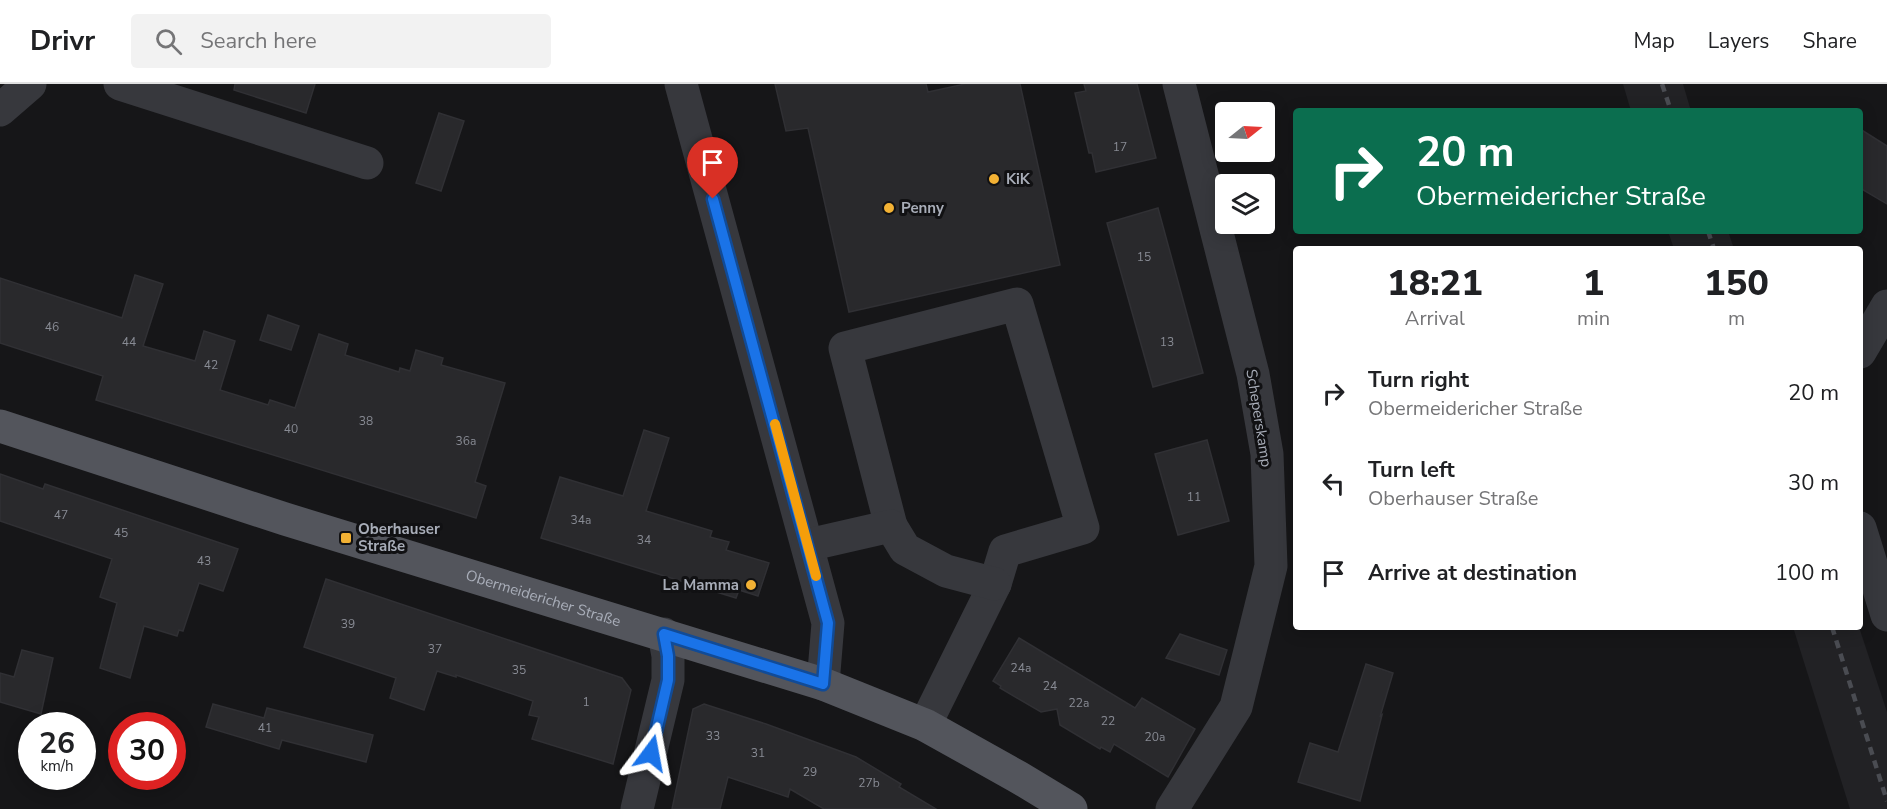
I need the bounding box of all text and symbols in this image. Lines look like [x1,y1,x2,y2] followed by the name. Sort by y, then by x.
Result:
[131,14,551,68] search box
[30,22,95,60] text: Drivr
[152,25,185,58] icon: search
[200,26,317,56] text: Search here
[1633,27,1675,55] text: Map
[1708,27,1769,55] text: Layers
[1802,27,1857,55] text: Share
[1215,102,1275,162] north arrow
[1215,102,1275,234] map controls
[1416,124,1515,181] text: 20 m
[1317,132,1395,210] icon: right
[687,137,738,199] pin
[1113,139,1127,155] house number: 17
[696,146,729,179] icon: arrive
[1006,169,1031,189] place label: KiK
[987,172,1001,186] marker: KiK
[1215,174,1275,234] button: layers
[1416,178,1706,215] text: Obermeidericher Straße
[901,198,944,218] place label: Penny
[882,201,896,215] marker: Penny
[1137,249,1151,265] house number: 15
[1387,259,1483,308] text: 18:21
[1583,259,1604,308] text: 1
[1704,259,1769,308] text: 150
[1405,305,1465,332] text: Arrival
[1577,305,1610,332] text: min
[1728,305,1745,332] text: m
[45,319,59,335] house number: 46
[122,334,136,350] house number: 44
[1160,334,1174,350] house number: 13
[204,357,218,373] house number: 42
[1368,365,1469,395] text: Turn right
[1241,368,1277,469] street label: Scheperskamp
[1317,377,1350,410] icon: right
[1788,378,1839,408] text: 20 m
[1368,395,1583,422] text: Obermeidericher Straße
[359,413,373,429] house number: 38
[284,421,298,437] house number: 40
[456,433,476,449] house number: 36a
[1368,455,1455,485] text: Turn left
[1317,467,1350,500] icon: left
[1788,468,1839,498] text: 30 m
[1368,485,1538,512] text: Oberhauser Straße
[1187,489,1201,505] house number: 11
[54,507,68,523] house number: 47
[571,512,591,528] house number: 34a
[358,519,440,556] place label: Oberhauser Straße
[114,525,128,541] house number: 45
[339,531,353,545] marker: Oberhauser Straße
[637,532,651,548] house number: 34
[197,553,211,569] house number: 43
[1317,557,1350,590] icon: arrive
[1368,558,1577,588] text: Arrive at destination
[1775,558,1839,588] text: 100 m
[463,565,623,631] street label: Obermeidericher Straße
[663,575,739,595] place label: La Mamma
[744,578,758,592] marker: La Mamma
[341,616,355,632] house number: 39
[428,641,442,657] house number: 37
[1011,660,1031,676] house number: 24a
[512,662,526,678] house number: 35
[1043,678,1057,694] house number: 24
[582,694,590,710] house number: 1
[1069,695,1089,711] house number: 22a
[108,712,186,790] speed limit sign: 30
[1101,713,1115,729] house number: 22
[258,720,272,736] house number: 41
[619,721,683,785] position arrow
[39,723,75,764] text: 26
[706,728,720,744] house number: 33
[1145,729,1165,745] house number: 20a
[751,745,765,761] house number: 31
[40,756,74,776] text: km/h
[803,764,817,780] house number: 29
[858,775,880,791] house number: 27b

